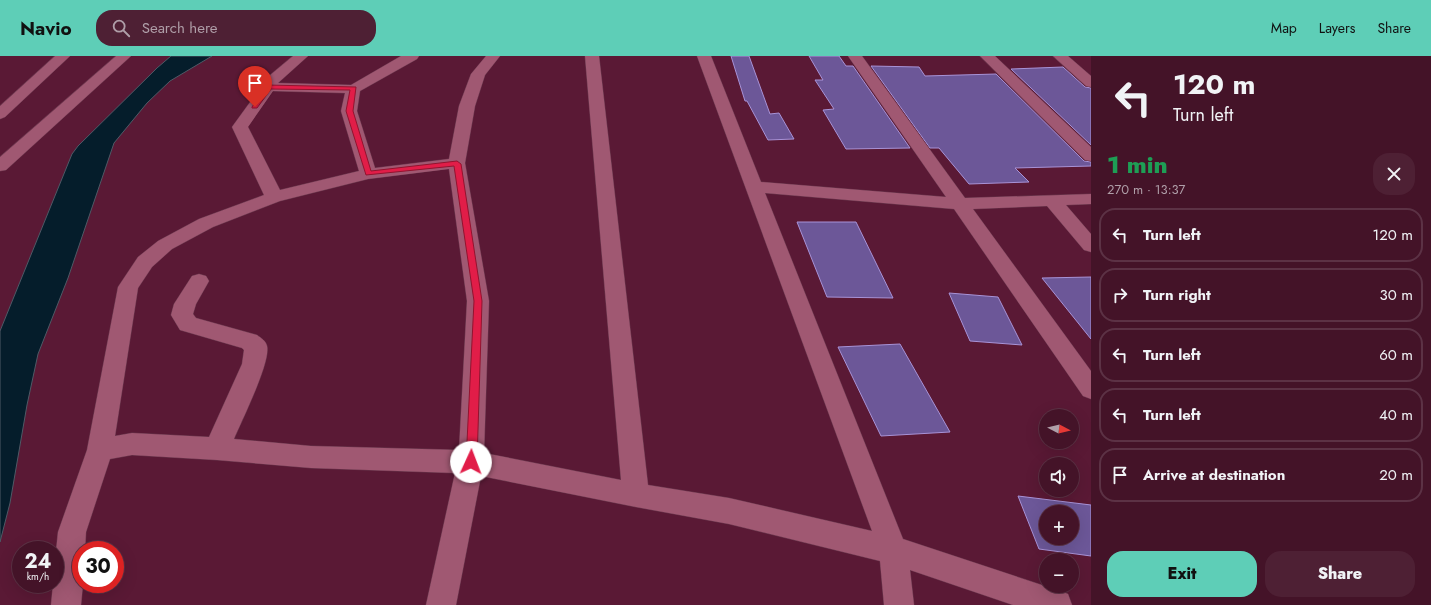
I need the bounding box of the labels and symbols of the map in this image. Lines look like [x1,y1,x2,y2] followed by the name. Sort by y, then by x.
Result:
[238,66,272,107] pin
[1039,409,1079,449] north arrow
[450,441,492,483] position arrow
[72,541,124,593] speed limit sign: 30

